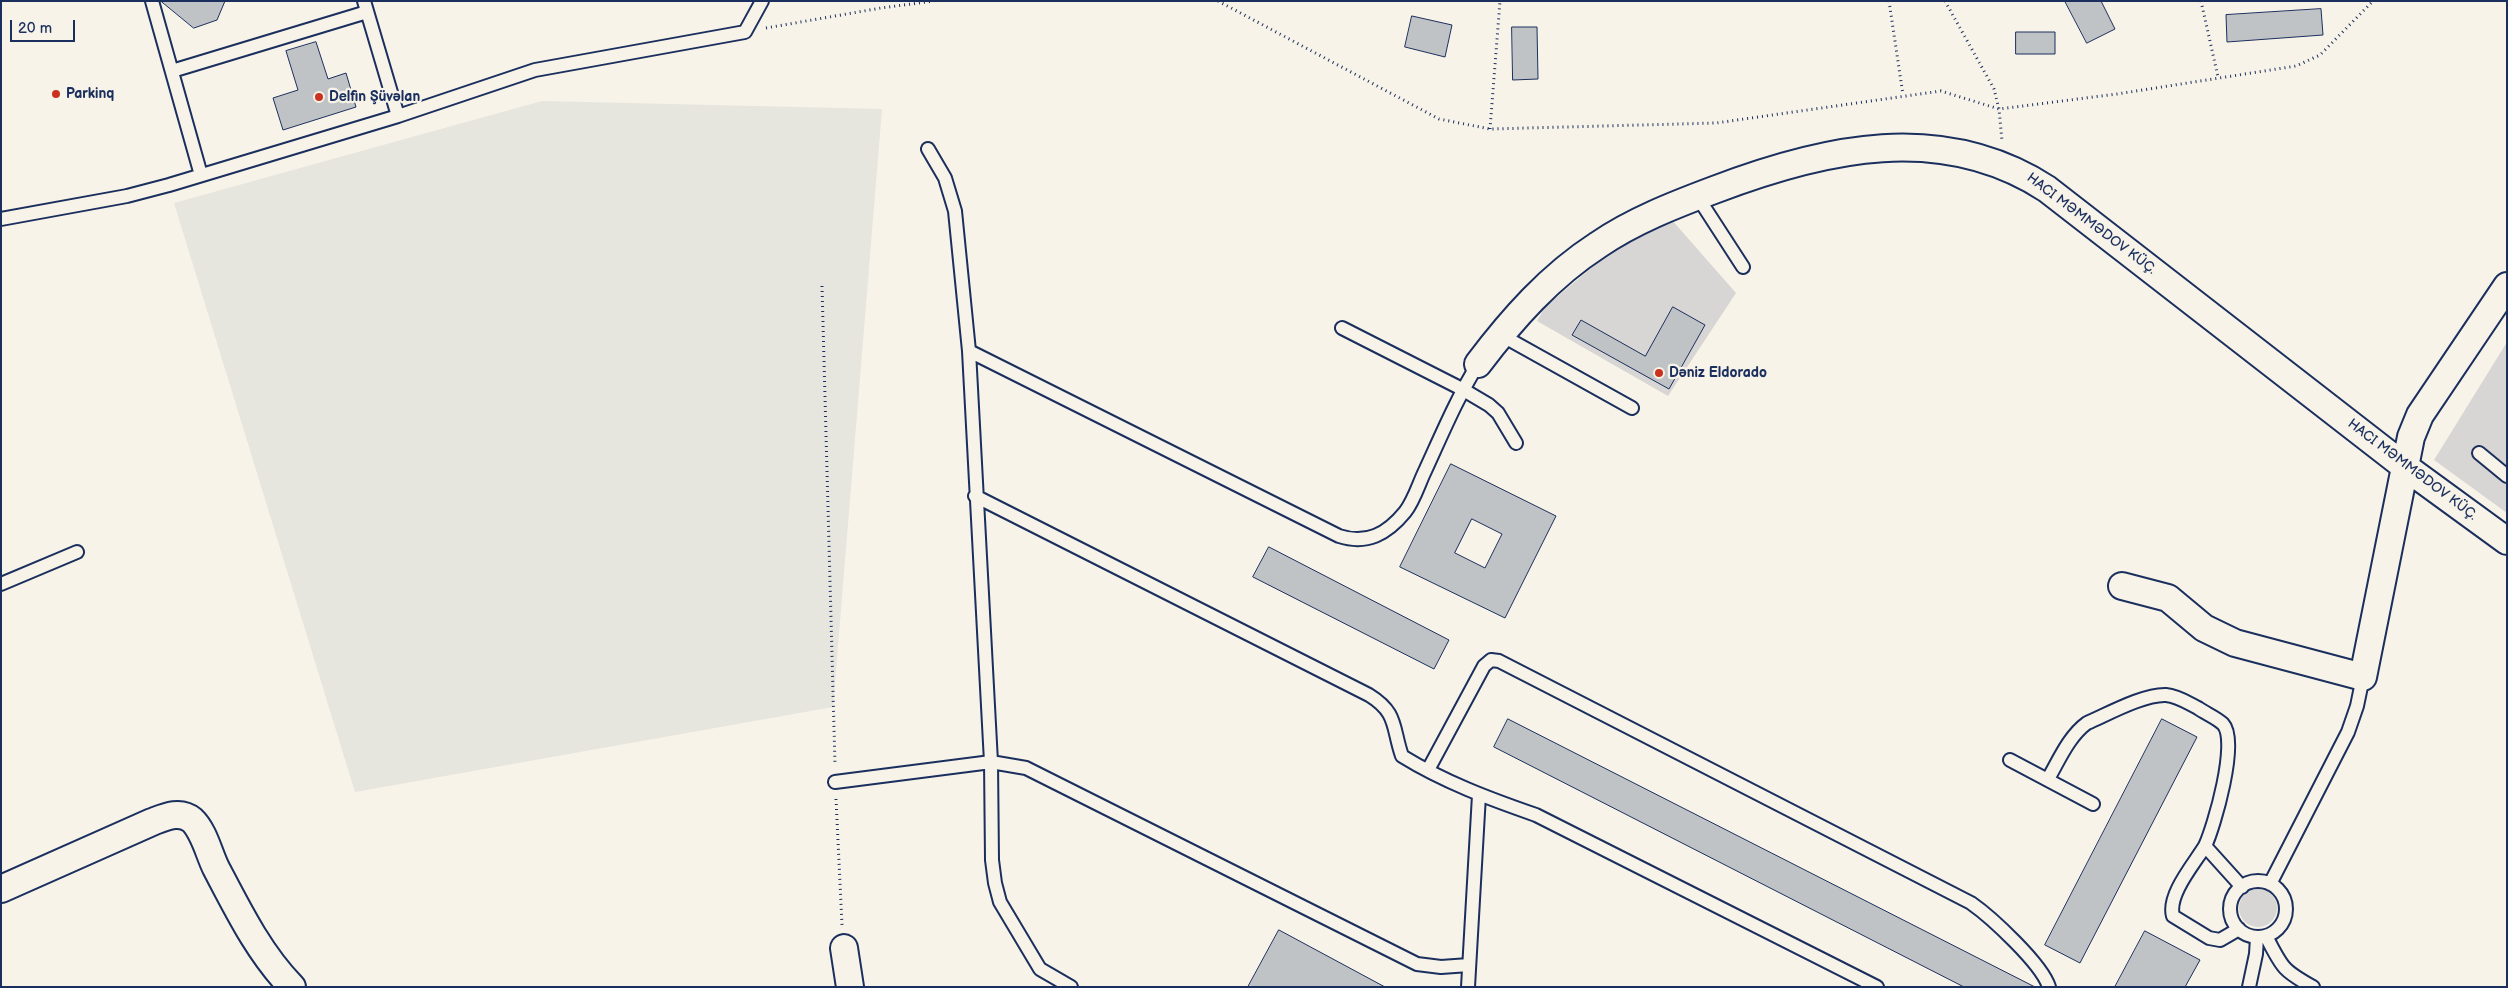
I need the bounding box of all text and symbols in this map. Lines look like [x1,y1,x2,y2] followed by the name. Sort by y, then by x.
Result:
[12,10,78,42] scale bar
[18,19,52,38] text: 20 m
[66,86,114,102] place label: Parkinq
[50,88,62,100] marker: Parkinq
[329,89,420,105] place label: Delfin Şüvəlan
[313,91,325,103] marker: Delfin Şüvəlan
[2023,170,2159,278] street label: HACI MƏMMƏDOV KÜÇ.
[1669,365,1767,381] place label: Dəniz Eldorado
[1653,367,1665,379] marker: Dəniz Eldorado
[2344,416,2480,524] street label: HACI MƏMMƏDOV KÜÇ.

